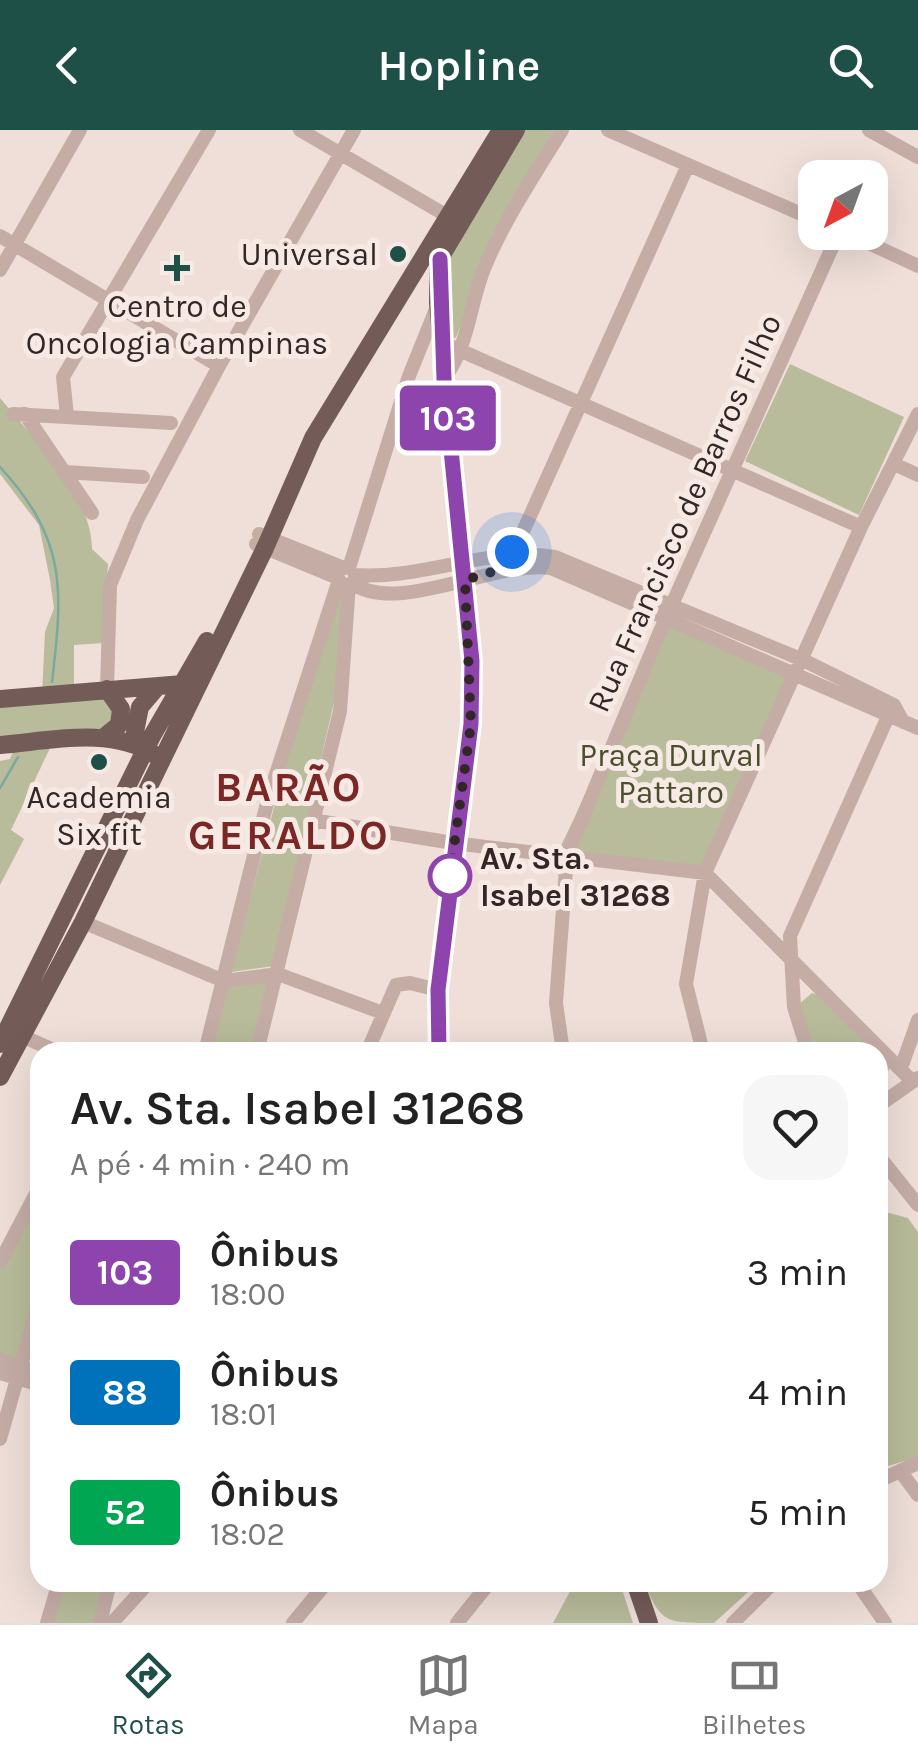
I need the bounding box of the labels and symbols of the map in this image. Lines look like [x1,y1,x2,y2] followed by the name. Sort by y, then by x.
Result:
[798,160,888,250] north arrow
[241,236,378,273] place label: Universal
[387,243,409,265] marker: Universal
[164,255,190,281] marker: Centro de Oncologia Campinas
[26,288,328,362] place label: Centro de Oncologia Campinas
[580,309,789,718] street label: Rua Francisco de Barros Filho
[390,386,506,450] line badge: 103
[487,527,537,577] your location
[579,737,763,811] park label: Praça Durval Pattaro
[88,751,110,773] marker: Academia Six fit
[188,762,390,860] district label: BARÃO GERALDO
[27,779,172,853] place label: Academia Six fit
[480,840,671,914] place label: Av. Sta. Isabel 31268
[429,855,471,897] marker: Av. Sta. Isabel 31268

